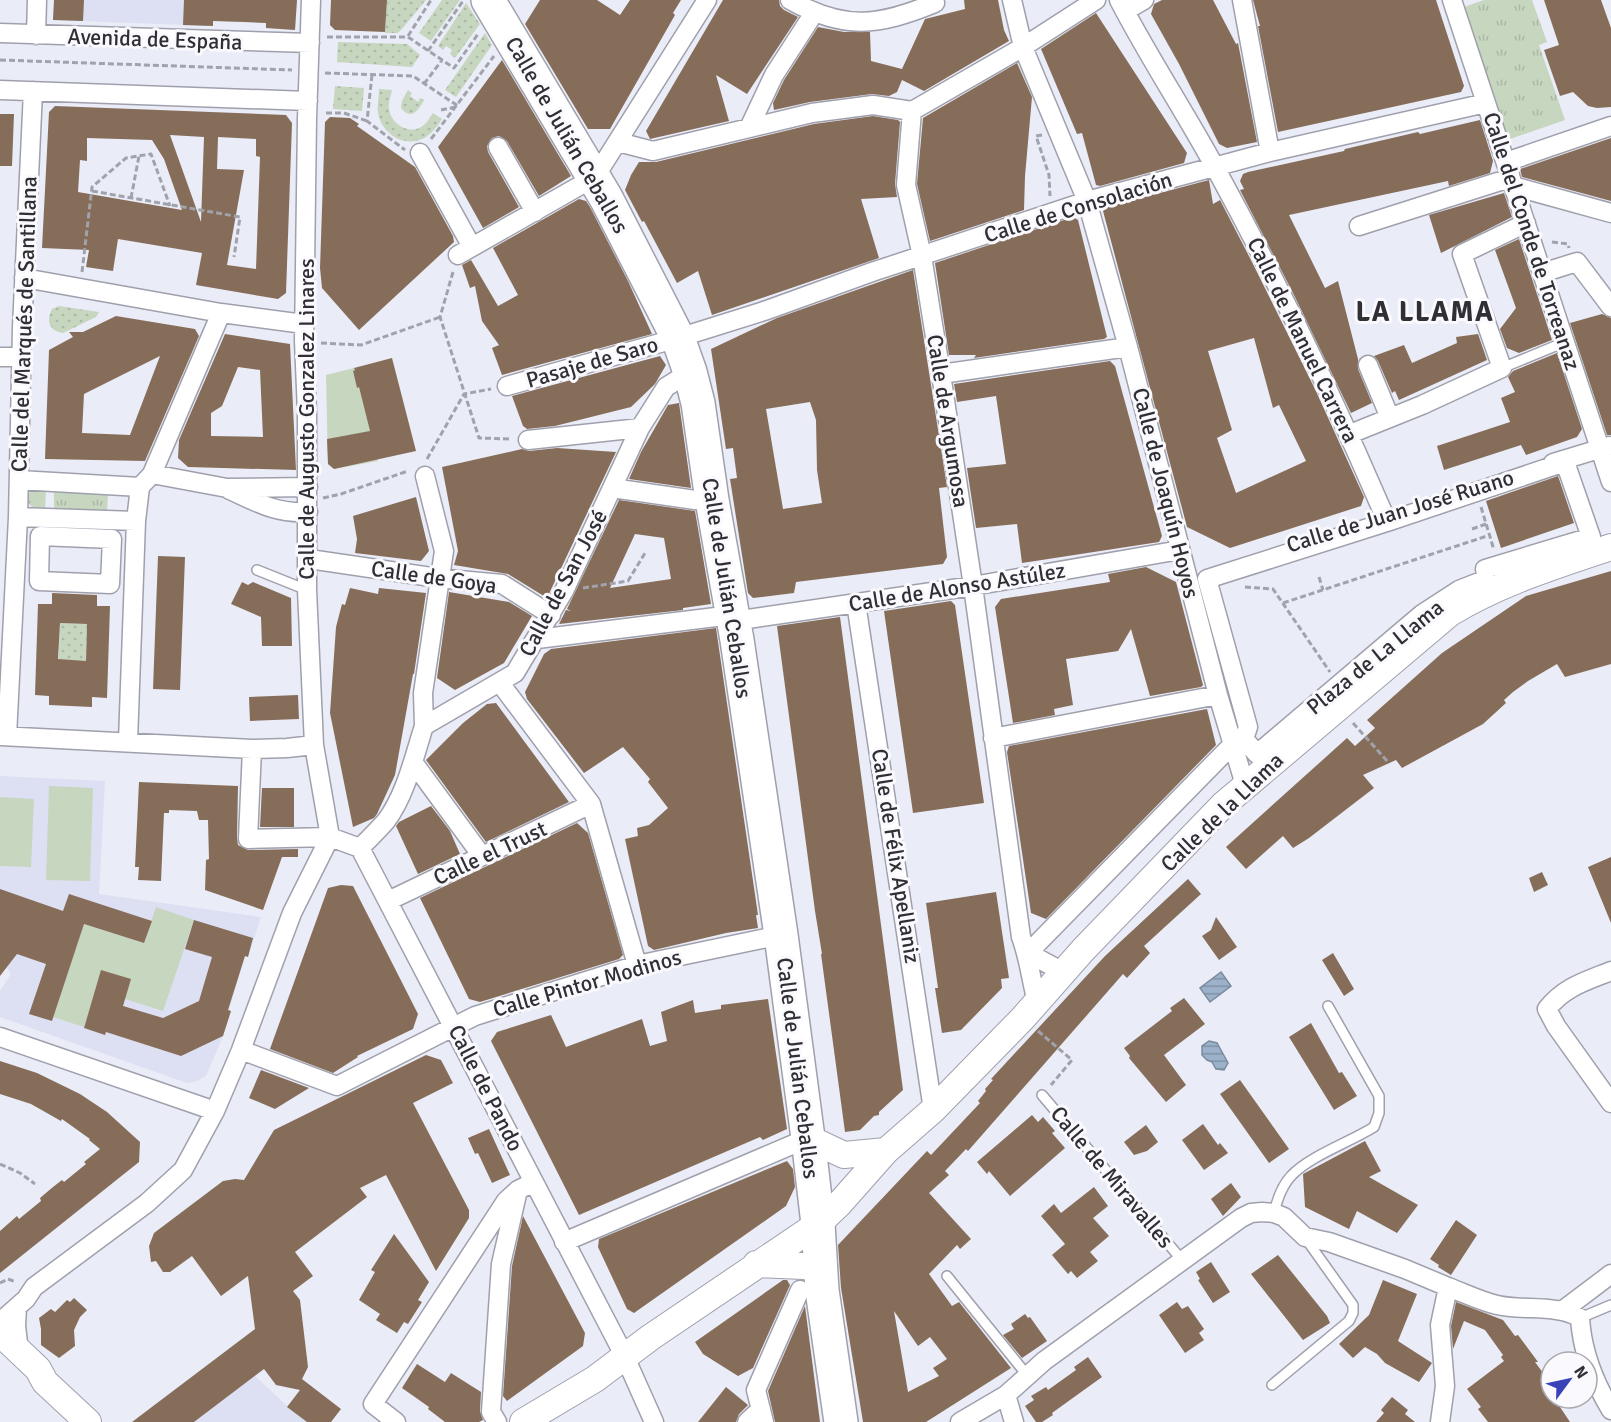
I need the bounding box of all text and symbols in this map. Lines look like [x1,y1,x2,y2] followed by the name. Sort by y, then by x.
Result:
[67,22,243,56] street label: Avenida de España
[500,32,634,238] street label: Calle de Julián Ceballos
[1478,109,1587,373] street label: Calle del Conde de Torreanaz
[981,166,1175,248] street label: Calle de Consolación
[5,176,43,472] street label: Calle del Marqués de Santillana
[1241,233,1365,447] street label: Calle de Manuel Carrera
[293,258,320,580] street label: Calle de Augusto Gonzalez Linares
[1356,295,1494,329] district label: LA LLAMA
[523,330,661,394] street label: Pasaje de Saro
[921,333,975,509] street label: Calle de Argumosa
[1127,385,1205,601] street label: Calle de Joaquín Hoyos
[1283,464,1517,558] street label: Calle de Juan José Ruano
[696,476,758,700] street label: Calle de Julián Ceballos
[513,505,613,661] street label: Calle de San José
[369,555,499,599] street label: Calle de Goya
[847,557,1067,617] street label: Calle de Alonso Astúlez
[1301,594,1449,720] street label: Plaza de La Llama
[866,747,926,965] street label: Calle de Félix Apellaniz
[1155,747,1289,877] street label: Calle de la Llama
[429,815,551,891] street label: Calle el Trust
[490,943,684,1023] street label: Calle Pintor Modinos
[771,956,825,1180] street label: Calle de Julián Ceballos
[443,1020,529,1156] street label: Calle de Pando
[1045,1101,1179,1253] street label: Calle de Miravalles
[1539,1350,1599,1410] north arrow
[1569,1362,1592,1382] text: N

